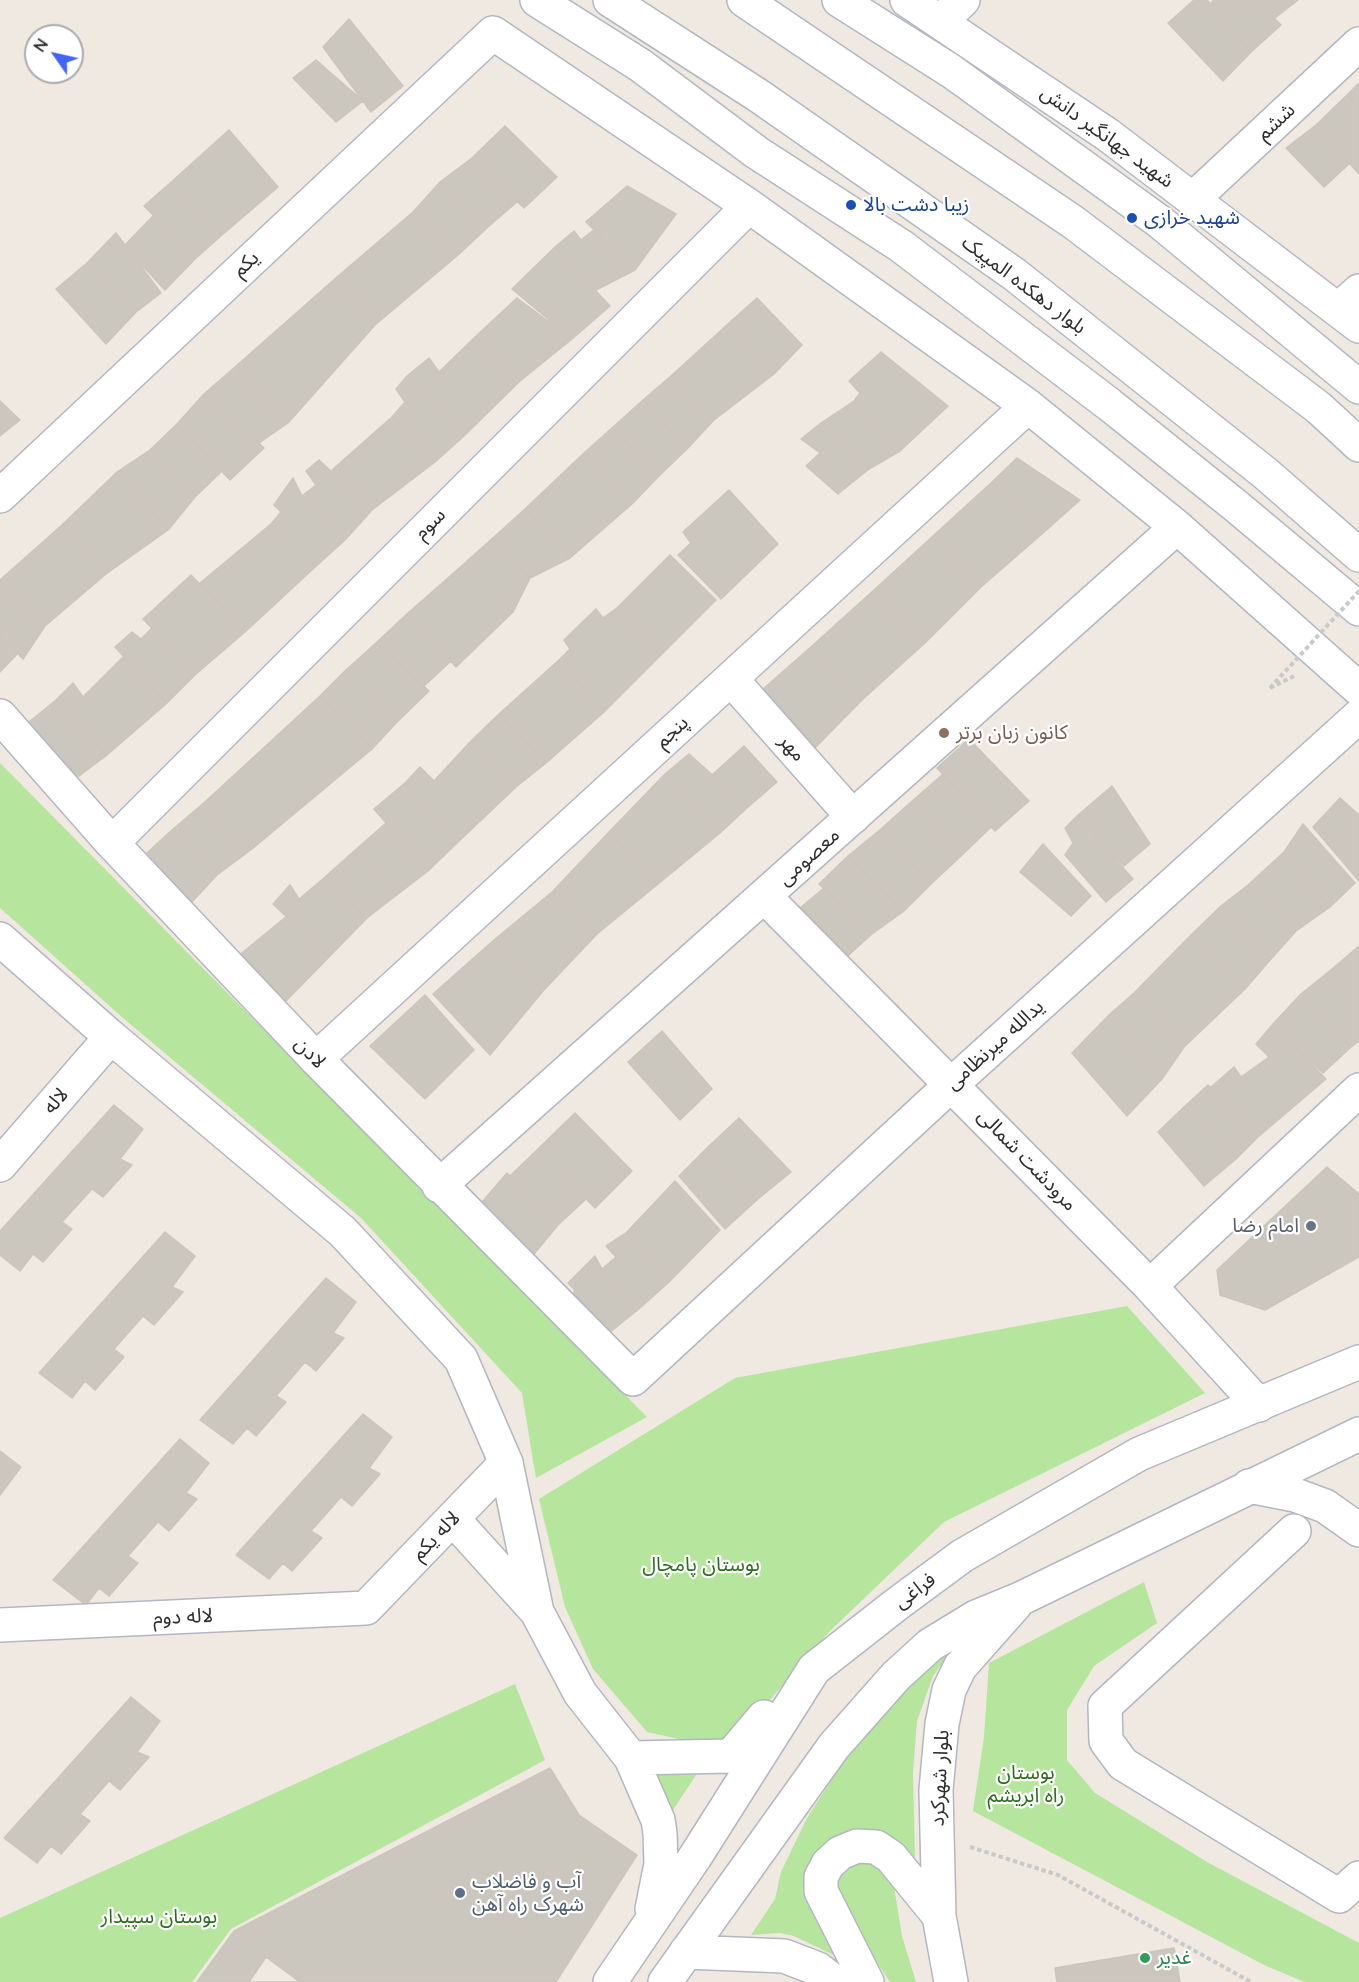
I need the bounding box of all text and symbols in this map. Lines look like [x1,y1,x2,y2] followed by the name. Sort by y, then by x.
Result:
[24,24,84,84] north arrow
[29,35,52,56] text: N
[1036,81,1178,193] street label: شهید جهانگیر دانش
[1252,98,1300,146] street label: ششم
[863,193,969,217] place label: زیبا دشت بالا
[844,198,858,212] marker: زیبا دشت بالا
[1144,206,1240,230] place label: شهید خرازی
[1125,211,1139,225] marker: شهید خرازی
[957,230,1091,340] street label: بلوار دهکده المپیک
[228,246,264,282] street label: یکم
[409,503,451,545] street label: سوم
[650,711,694,753] street label: پنجم
[956,721,1068,745] place label: کانون زبان برتر
[937,726,951,740] marker: کانون زبان برتر
[774,729,810,767] street label: مهر
[773,823,845,891] street label: معصومی
[941,995,1049,1095] street label: یدالله میرنظامی
[289,1032,331,1074] street label: لادن
[38,1083,74,1119] street label: لاله
[972,1104,1082,1216] street label: مرودشت شمالی
[1232,1214,1299,1238] place label: امام رضا
[1304,1219,1318,1233] marker: امام رضا
[407,1506,465,1566] street label: لاله یکم
[642,1553,760,1577] park label: بوستان پامچال
[889,1568,941,1614] street label: فراغی
[153,1604,213,1630] street label: لاله دوم
[925,1729,955,1827] street label: بلوار شهرکرد
[988,1761,1064,1808] park label: بوستان راه ابریشم
[472,1870,584,1917] place label: آب و فاضلاب شهرک راه آهن
[453,1886,467,1900] marker: آب و فاضلاب شهرک راه آهن
[101,1905,217,1929] park label: بوستان سپیدار
[1157,1946,1192,1970] place label: غدیر
[1138,1951,1152,1965] marker: غدیر

